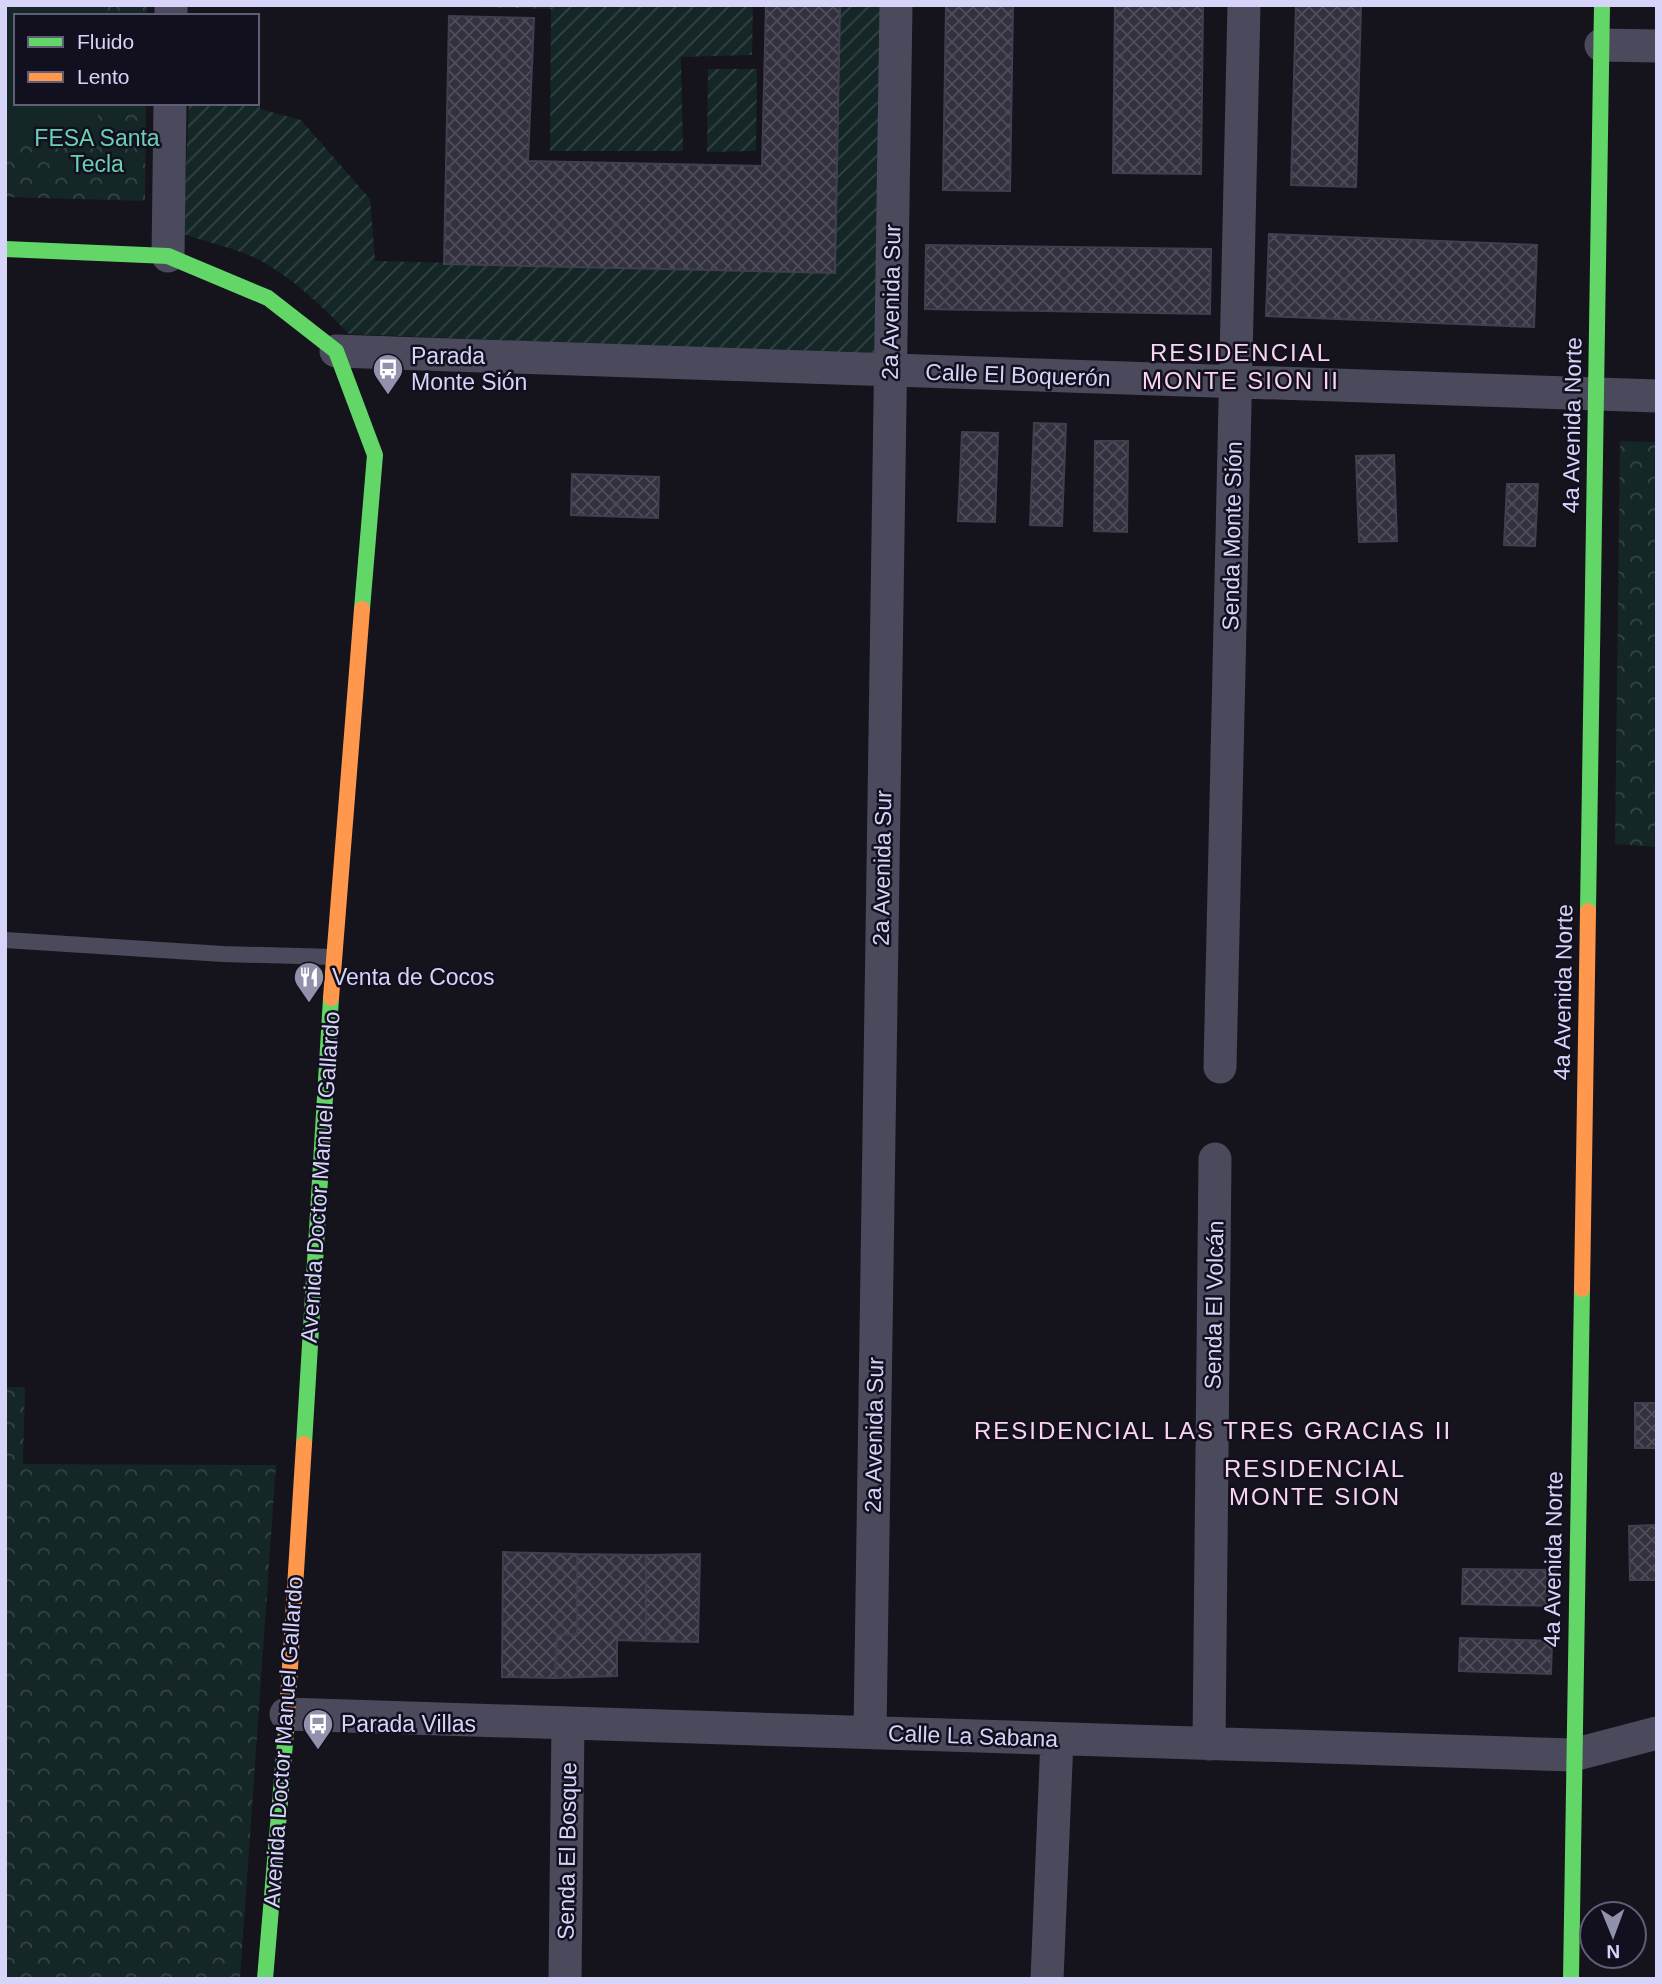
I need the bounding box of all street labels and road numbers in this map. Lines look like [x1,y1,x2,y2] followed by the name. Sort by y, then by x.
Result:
[877,224,905,380] street label: 2a Avenida Sur
[1557,337,1587,513] street label: 4a Avenida Norte
[925,359,1111,391] street label: Calle El Boquerón
[1217,441,1247,631] street label: Senda Monte Sión
[868,790,896,946] street label: 2a Avenida Sur
[1548,904,1578,1080] street label: 4a Avenida Norte
[295,1011,345,1343] street label: Avenida Doctor Manuel Gallardo
[1200,1220,1228,1390] street label: Senda El Volcán
[860,1357,888,1513] street label: 2a Avenida Sur
[1538,1471,1568,1647] street label: 4a Avenida Norte
[258,1576,308,1908] street label: Avenida Doctor Manuel Gallardo
[888,1720,1059,1752] street label: Calle La Sabana
[552,1762,582,1940] street label: Senda El Bosque

